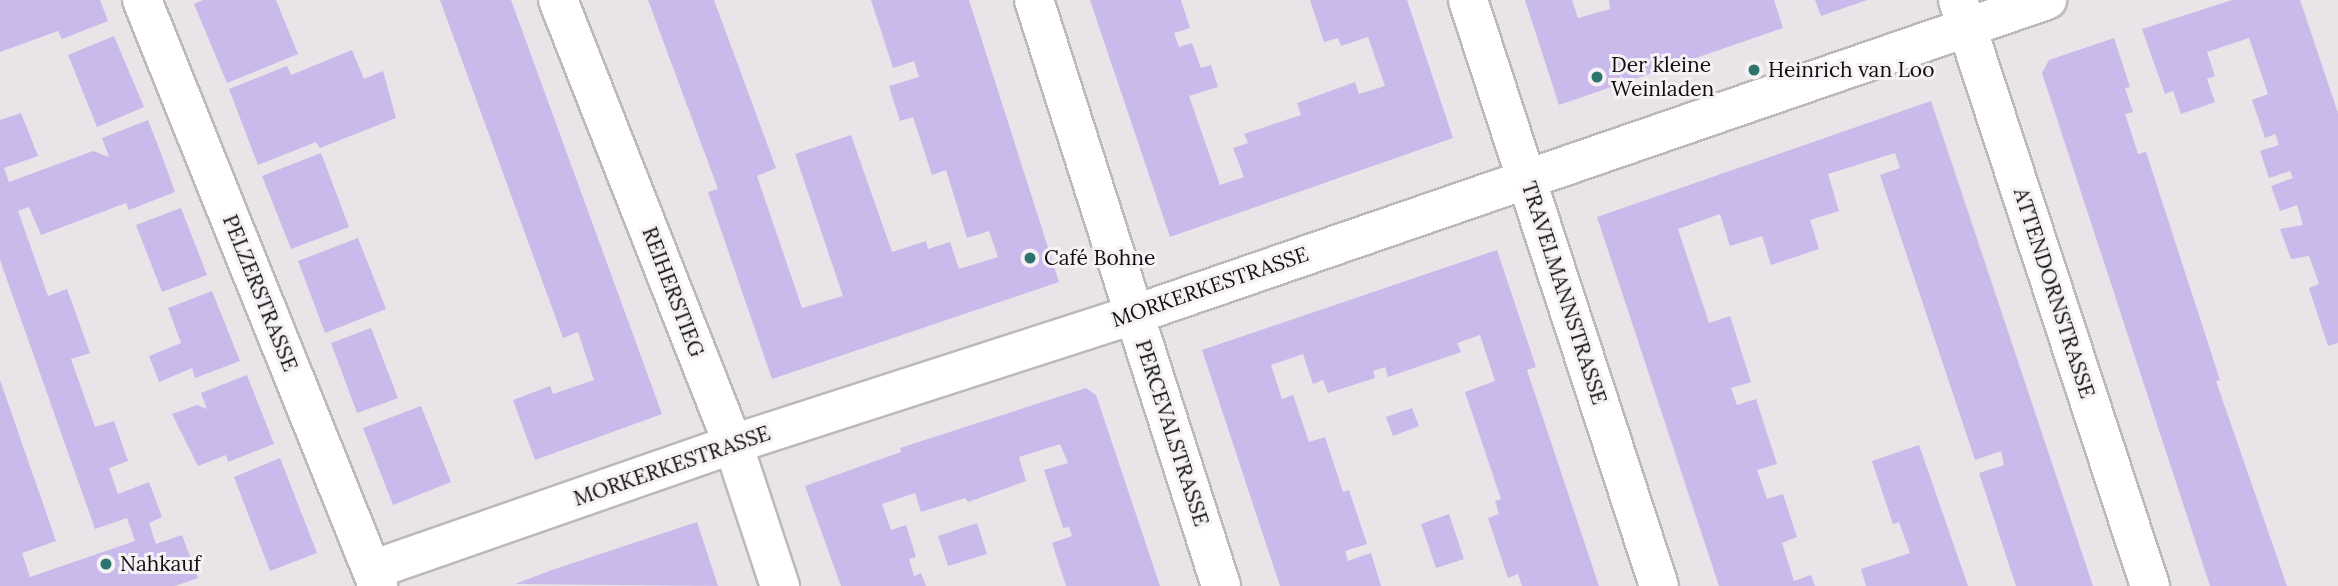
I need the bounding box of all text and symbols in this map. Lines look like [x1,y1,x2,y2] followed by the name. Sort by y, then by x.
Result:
[1611,52,1714,102] place label: Der kleine Weinladen
[1768,57,1934,83] place label: Heinrich van Loo
[1746,62,1762,78] marker: Heinrich van Loo
[1589,69,1605,85] marker: Der kleine Weinladen
[1516,178,1612,408] street label: TRAVELMANNSTRASSE
[2008,185,2100,401] street label: ATTENDORNSTRASSE
[217,211,303,375] street label: PELZERSTRASSE
[637,223,709,361] street label: REIHERSTIEG
[1108,241,1312,333] street label: MORKERKESTRASSE
[1044,245,1155,271] place label: Café Bohne
[1022,250,1038,266] marker: Café Bohne
[1130,337,1214,529] street label: PERCEVALSTRASSE
[570,420,774,512] street label: MORKERKESTRASSE
[120,551,201,577] place label: Nahkauf
[98,556,114,572] marker: Nahkauf

